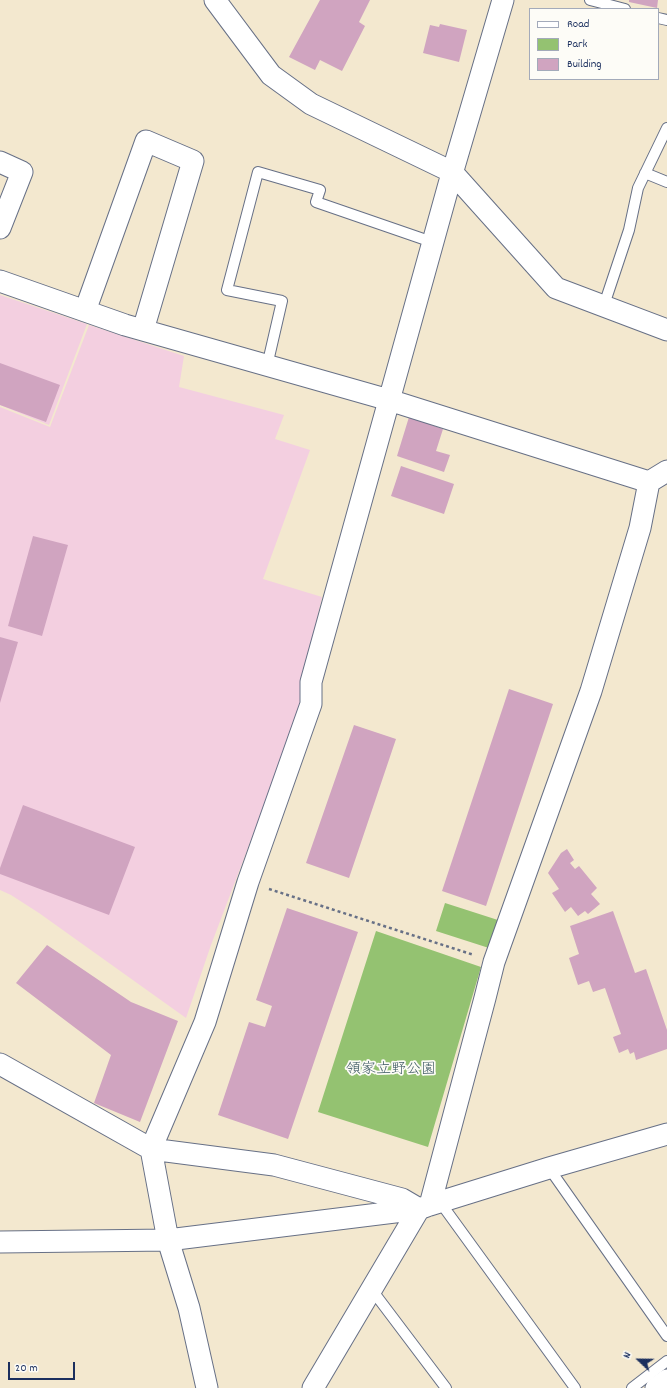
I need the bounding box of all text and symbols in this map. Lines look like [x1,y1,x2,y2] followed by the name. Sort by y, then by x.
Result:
[529,8,659,80] legend
[567,16,589,33] text: Road
[567,36,587,53] text: Park
[567,56,602,73] text: Building
[346,1062,436,1080] park label: 領家立野公園
[619,1340,659,1380] north arrow
[619,1350,636,1361] text: N
[10,1354,77,1380] scale bar
[15,1360,38,1377] text: 20 m

